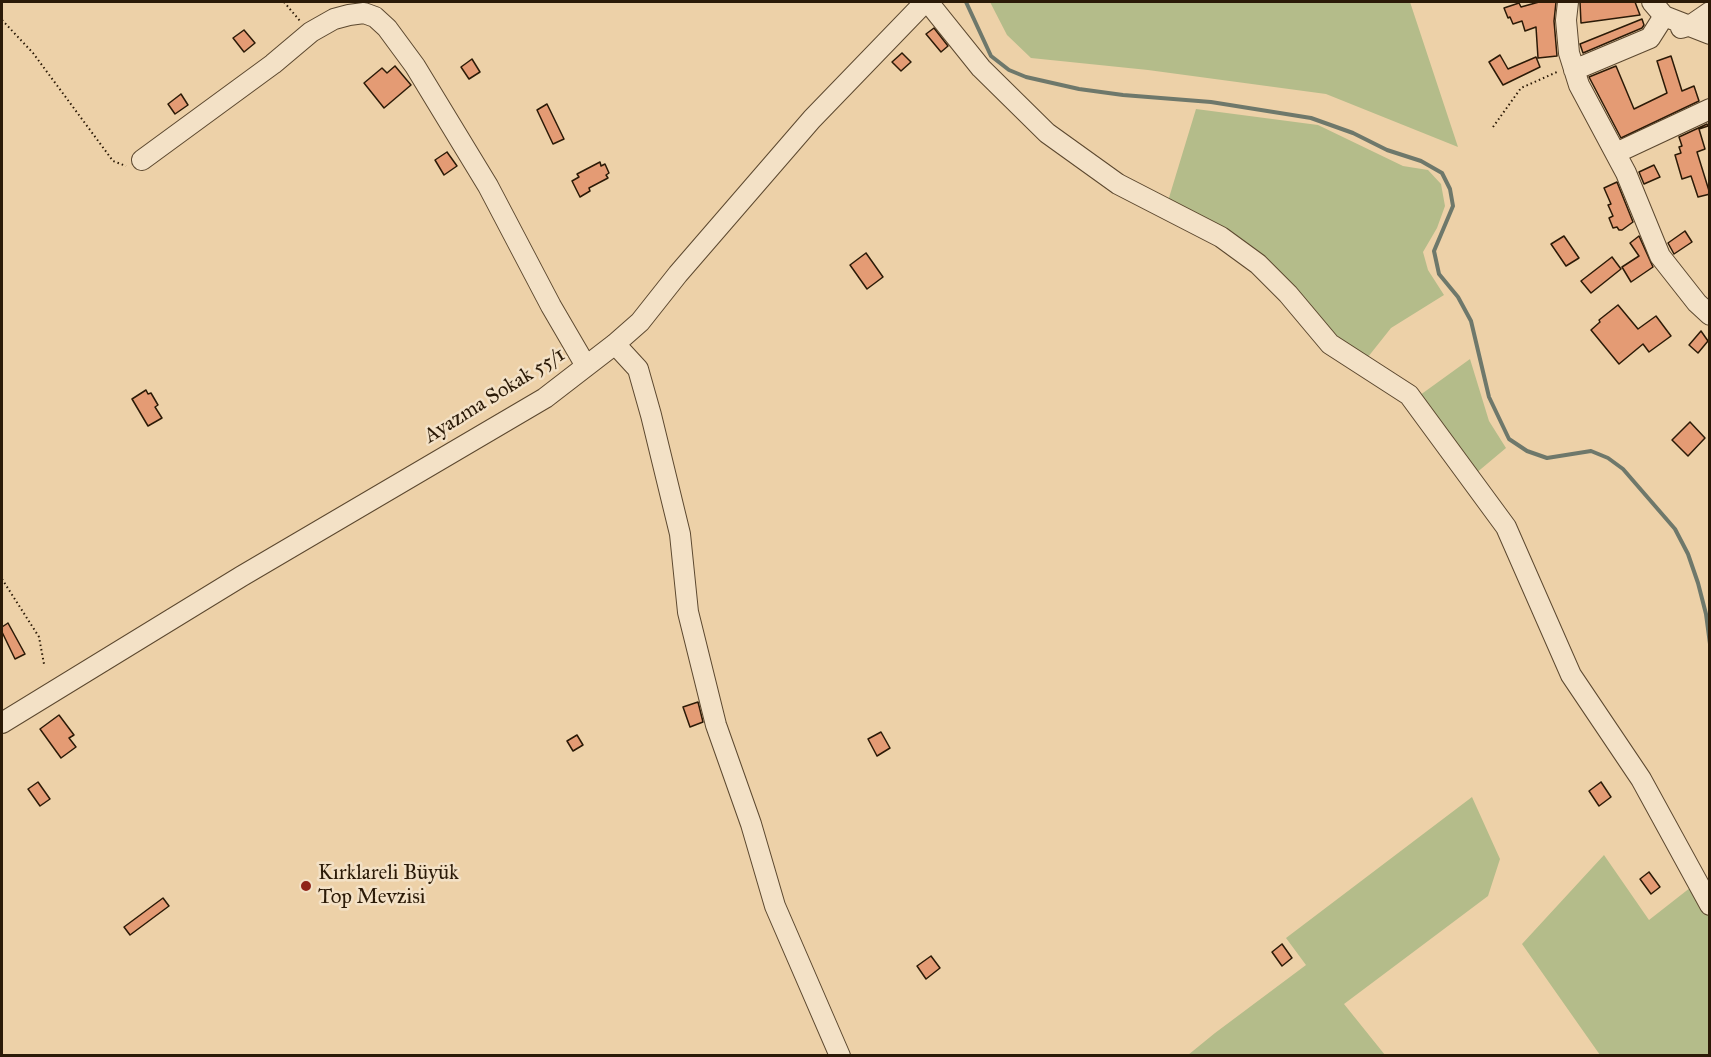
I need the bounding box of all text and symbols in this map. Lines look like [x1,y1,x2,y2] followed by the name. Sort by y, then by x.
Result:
[420,343,570,449] street label: Ayazma Sokak 55/1
[318,861,459,911] place label: Kırklareli Büyük Top Mevzisi
[299,879,313,893] marker: Kırklareli Büyük Top Mevzisi

